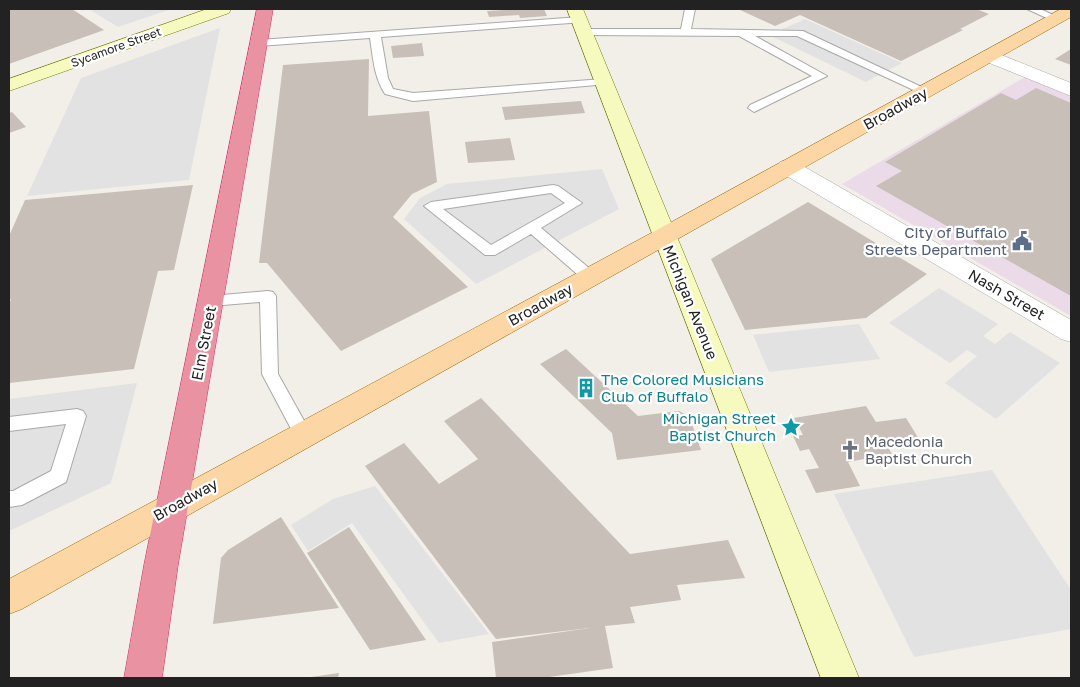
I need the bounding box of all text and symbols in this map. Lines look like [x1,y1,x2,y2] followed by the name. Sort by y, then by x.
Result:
[69,24,163,70] street label: Sycamore Street
[860,83,931,133] street label: Broadway
[865,223,1007,258] place label: City of Buffalo Streets Department
[1011,230,1033,252] public building icon: City of Buffalo Streets Department
[660,242,722,362] street label: Michigan Avenue
[966,265,1048,323] street label: Nash Street
[505,279,576,329] street label: Broadway
[187,304,219,382] street label: Elm Street
[601,370,764,405] place label: The Colored Musicians Club of Buffalo
[575,377,597,399] building icon: The Colored Musicians Club of Buffalo
[663,409,776,444] place label: Michigan Street Baptist Church
[780,416,802,438] place icon: Michigan Street Baptist Church
[865,432,972,467] place label: Macedonia Baptist Church
[839,439,861,461] church icon: Macedonia Baptist Church
[150,474,221,524] street label: Broadway

